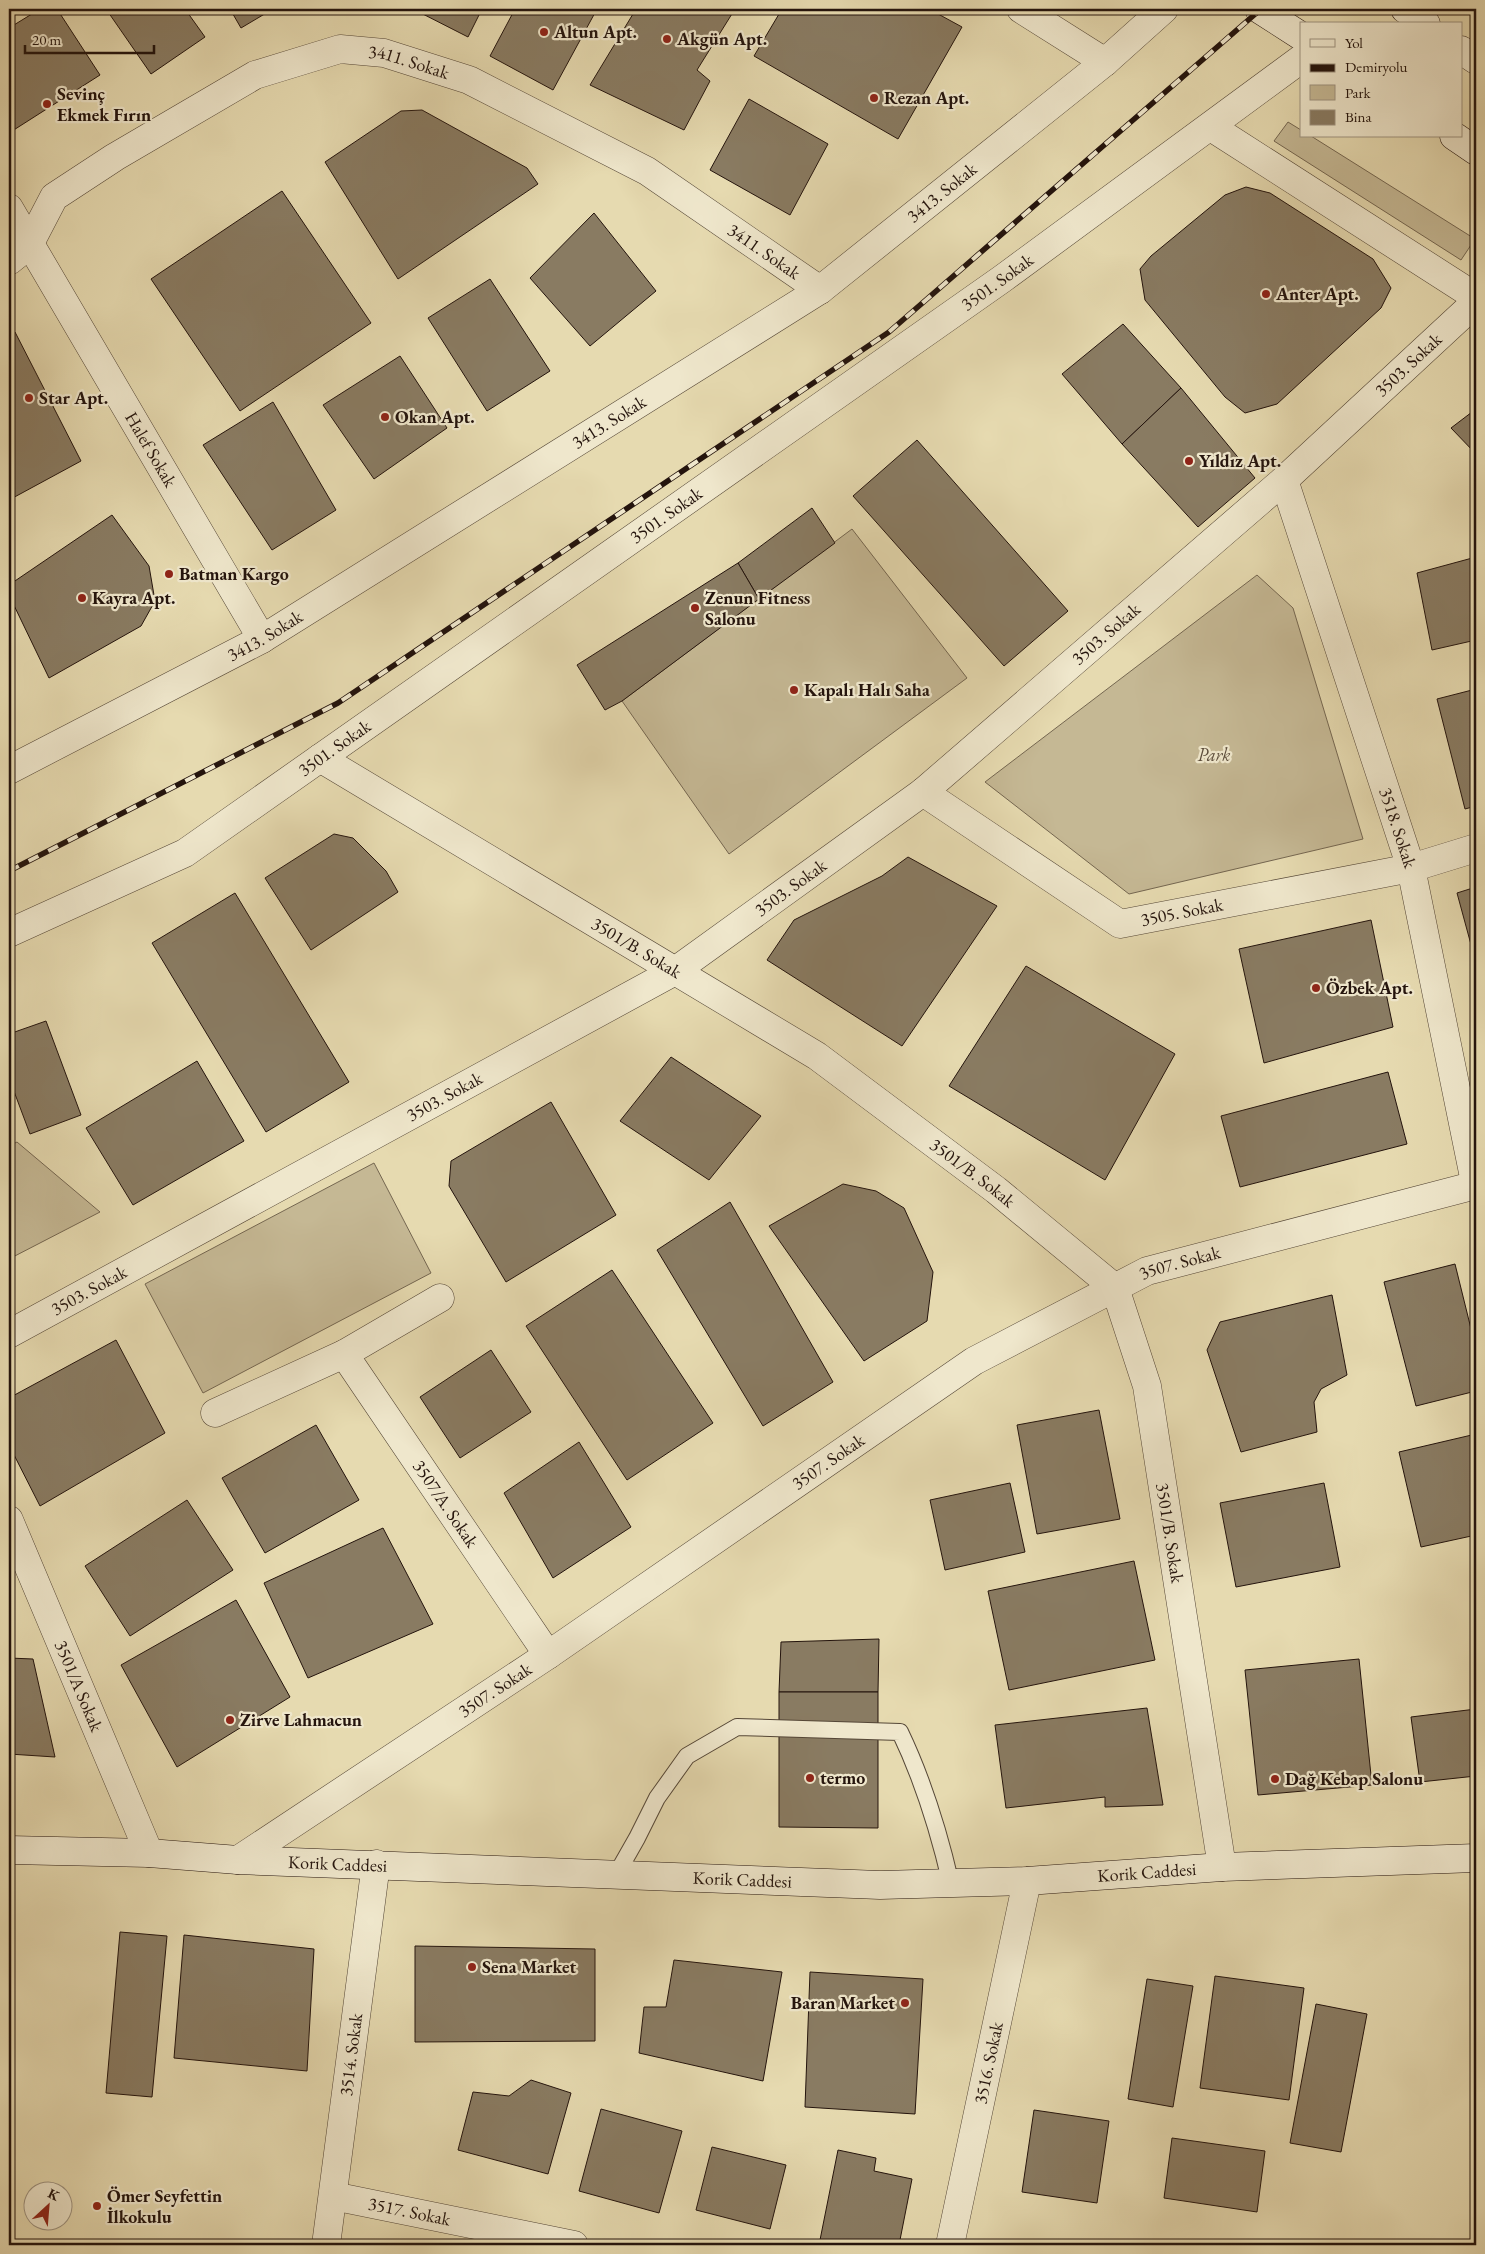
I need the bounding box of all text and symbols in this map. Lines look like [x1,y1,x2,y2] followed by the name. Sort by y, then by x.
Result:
[553,20,637,43] place label: Altun Apt.
[25,22,154,54] scale bar
[1300,22,1462,138] legend
[538,26,550,38] marker: Altun Apt.
[676,27,767,50] place label: Akgün Apt.
[32,30,61,49] text: 20 m
[661,33,673,45] marker: Akgün Apt.
[1345,33,1363,52] text: Yol
[367,40,453,84] street label: 3411. Sokak
[1345,57,1408,76] text: Demiryolu
[57,82,151,126] place label: Sevinç Ekmek Fırın
[1345,83,1372,102] text: Park
[884,86,969,109] place label: Rezan Apt.
[868,92,880,104] marker: Rezan Apt.
[41,98,53,110] marker: Sevinç Ekmek Fırın
[1345,107,1371,126] text: Bina
[902,157,982,227] street label: 3413. Sokak
[723,218,806,284] street label: 3411. Sokak
[956,248,1038,315] street label: 3501. Sokak
[1275,282,1359,305] place label: Anter Apt.
[1260,288,1272,300] marker: Anter Apt.
[1370,327,1447,401] street label: 3503. Sokak
[39,386,108,409] place label: Star Apt.
[567,389,651,454] street label: 3413. Sokak
[23,392,35,404] marker: Star Apt.
[395,405,475,428] place label: Okan Apt.
[120,407,183,492] street label: Halef Sokak
[379,411,391,423] marker: Okan Apt.
[1199,449,1281,472] place label: Yıldız Apt.
[1183,455,1195,467] marker: Yıldız Apt.
[625,481,707,548] street label: 3501. Sokak
[179,562,289,585] place label: Batman Kargo
[163,568,175,580] marker: Batman Kargo
[92,586,175,609] place label: Kayra Apt.
[705,586,810,630] place label: Zenun Fitness Salonu
[76,592,88,604] marker: Kayra Apt.
[1066,597,1145,670] street label: 3503. Sokak
[689,602,701,614] marker: Zenun Fitness Salonu
[223,604,307,666] street label: 3413. Sokak
[804,678,930,701] place label: Kapalı Halı Saha
[788,684,800,696] marker: Kapalı Halı Saha
[293,714,375,781] street label: 3501. Sokak
[1198,743,1230,766] park label: Park
[1374,784,1422,871] street label: 3518. Sokak
[750,853,831,921] street label: 3503. Sokak
[1139,892,1225,931] street label: 3505. Sokak
[587,911,687,983] street label: 3501/B. Sokak
[1326,976,1413,999] place label: Özbek Apt.
[1310,982,1322,994] marker: Özbek Apt.
[402,1066,487,1126] street label: 3503. Sokak
[926,1133,1021,1213] street label: 3501/B. Sokak
[1134,1240,1223,1284] street label: 3507. Sokak
[47,1260,131,1320] street label: 3503. Sokak
[787,1428,869,1494] street label: 3507. Sokak
[408,1455,484,1552] street label: 3507/A. Sokak
[1151,1481,1190,1585] street label: 3501/B. Sokak
[50,1637,109,1735] street label: 3501/A Sokak
[453,1657,536,1722] street label: 3507. Sokak
[240,1708,362,1731] place label: Zirve Lahmacun
[224,1714,236,1726] marker: Zirve Lahmacun
[820,1766,865,1789] place label: termo
[1285,1767,1423,1790] place label: Dağ Kebap Salonu
[804,1772,816,1784] marker: termo
[1269,1773,1281,1785] marker: Dağ Kebap Salonu
[288,1850,388,1877] street label: Korik Caddesi
[1097,1857,1198,1887] street label: Korik Caddesi
[692,1866,793,1893] street label: Korik Caddesi
[482,1955,576,1978] place label: Sena Market
[466,1961,478,1973] marker: Sena Market
[791,1991,895,2014] place label: Baran Market
[899,1997,911,2009] marker: Baran Market
[334,2011,367,2097] street label: 3514. Sokak
[968,2019,1008,2106] street label: 3516. Sokak
[22,2182,72,2232] north arrow
[45,2184,63,2205] text: K
[107,2184,222,2228] place label: Ömer Seyfettin İlkokulu
[366,2191,453,2231] street label: 3517. Sokak
[91,2200,103,2212] marker: Ömer Seyfettin İlkokulu

